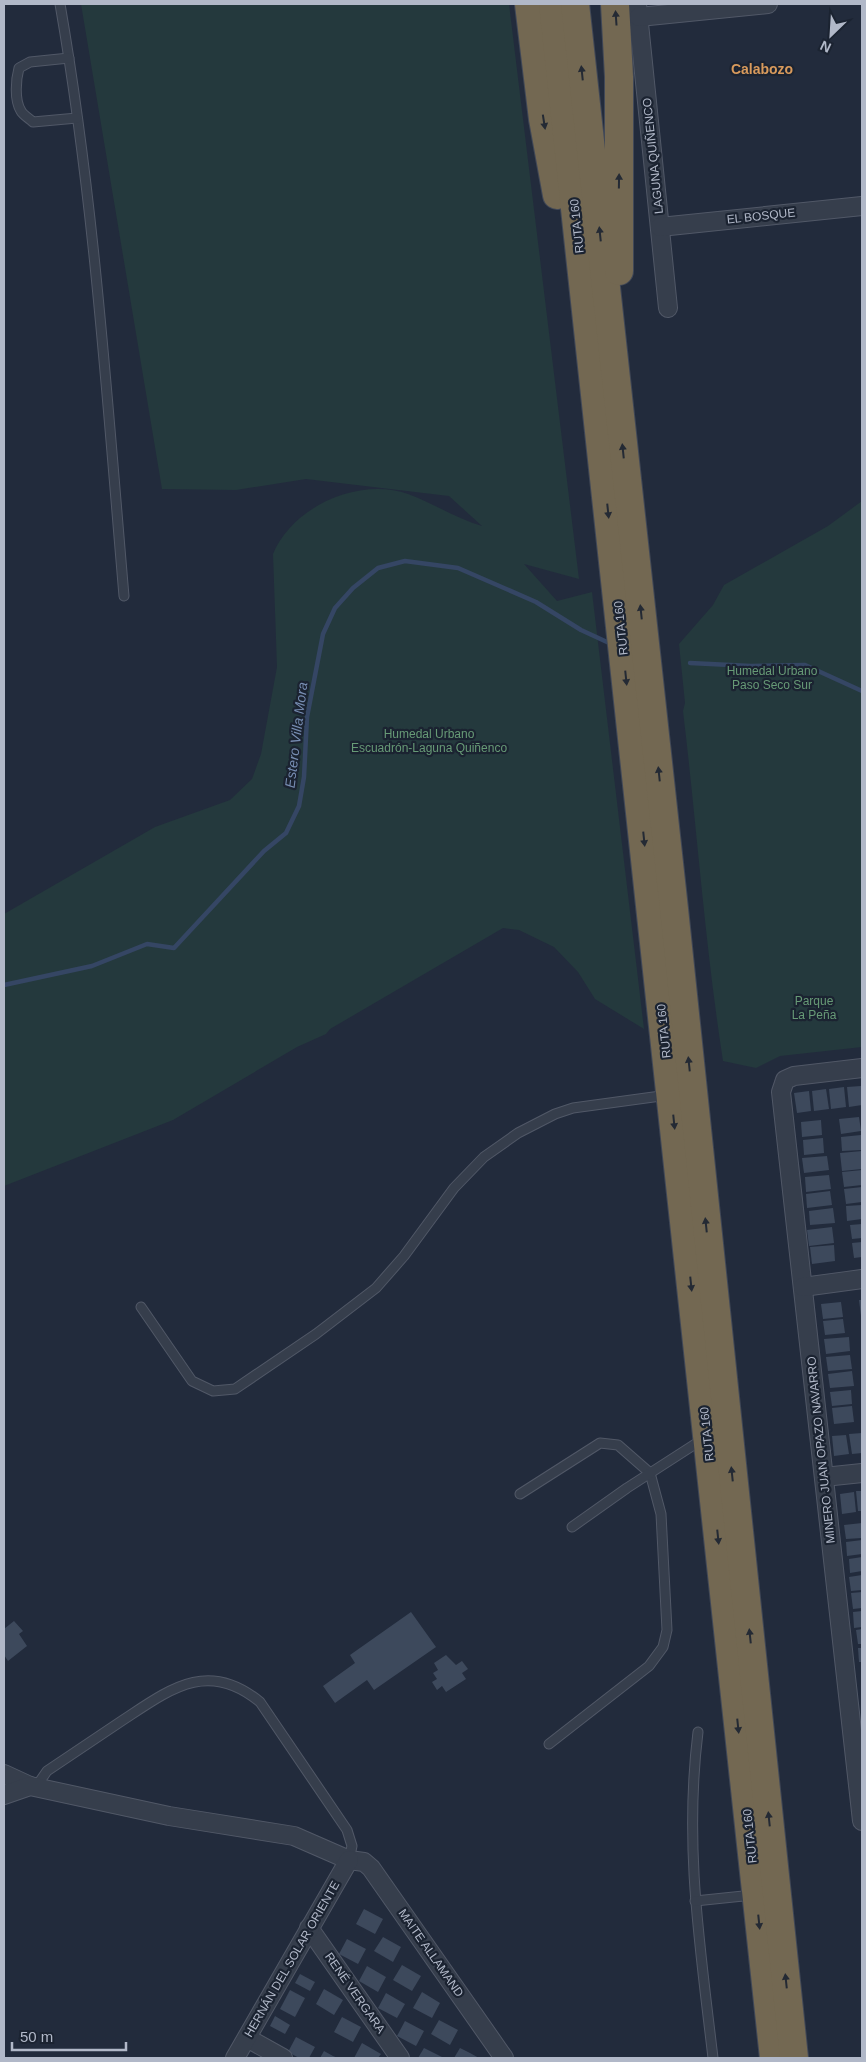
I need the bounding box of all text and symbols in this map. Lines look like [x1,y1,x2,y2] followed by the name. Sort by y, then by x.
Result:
[612,10,620,26] one-way arrow
[806,10,856,60] north arrow
[818,37,833,56] text: N
[731,61,793,77] district label: Calabozo
[578,64,586,80] one-way arrow
[640,97,666,215] street label: LAGUNA QUIÑENCO
[540,114,548,130] one-way arrow
[615,173,623,189] one-way arrow
[567,198,587,254] street label: RUTA 160
[726,205,796,227] street label: EL BOSQUE
[596,226,604,242] one-way arrow
[619,442,627,458] one-way arrow
[604,503,612,519] one-way arrow
[611,600,631,656] street label: RUTA 160
[637,604,645,620] one-way arrow
[727,664,818,692] park label: Humedal Urbano Paso Seco Sur
[622,670,630,686] one-way arrow
[282,681,310,789] water label: Estero Villa Mora
[351,727,507,755] park label: Humedal Urbano Escuadrón-Laguna Quiñenco
[654,765,662,781] one-way arrow
[640,831,648,847] one-way arrow
[792,994,837,1022] park label: Parque La Peña
[654,1003,674,1059] street label: RUTA 160
[685,1055,693,1071] one-way arrow
[670,1115,678,1131] one-way arrow
[702,1217,710,1233] one-way arrow
[687,1276,695,1292] one-way arrow
[804,1356,838,1544] street label: MINERO JUAN OPAZO NAVARRO
[697,1406,717,1462] street label: RUTA 160
[728,1466,736,1482] one-way arrow
[714,1529,722,1545] one-way arrow
[745,1628,753,1644] one-way arrow
[734,1718,742,1734] one-way arrow
[740,1808,760,1864] street label: RUTA 160
[765,1811,773,1827] one-way arrow
[241,1878,342,2039] street label: HERNÁN DEL SOLAR ORIENTE
[395,1906,467,2000] street label: MAITE ALLAMAND
[755,1915,763,1931] one-way arrow
[322,1949,389,2036] street label: RENÉ VERGARA
[782,1973,790,1989] one-way arrow
[12,2020,126,2052] scale bar
[20,2028,53,2045] text: 50 m

